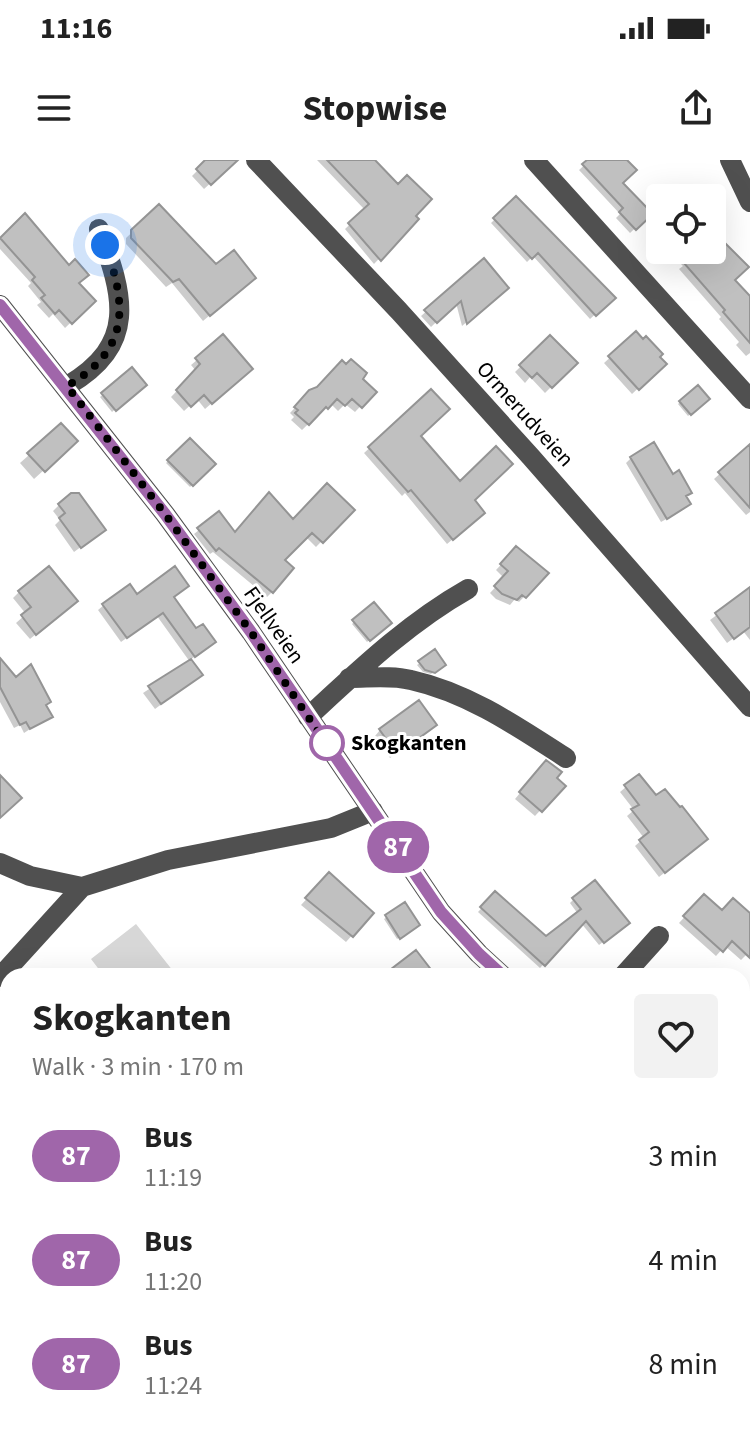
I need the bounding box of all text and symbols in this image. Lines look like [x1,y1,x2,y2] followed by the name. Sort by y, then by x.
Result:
[40,7,112,50] text: 11:16
[303,83,447,134] text: Stopwise
[32,86,76,130] icon: menu
[674,86,718,130] icon: share
[646,184,726,264] map controls
[646,184,726,264] button: locate
[85,225,125,265] your location
[469,354,581,474] street label: Ormerudveien
[236,580,312,670] street label: Fjellveien
[310,726,344,760] marker: Skogkanten
[351,727,467,759] place label: Skogkanten
[362,821,434,873] line badge: 87
[383,827,413,867] text: 87
[32,991,232,1045] text: Skogkanten
[634,994,718,1078] button: heart
[32,1048,244,1085] text: Walk · 3 min · 170 m
[144,1116,192,1159] text: Bus
[648,1135,718,1178] text: 3 min
[61,1136,91,1176] text: 87
[144,1159,202,1196] text: 11:19
[144,1220,192,1263] text: Bus
[648,1239,718,1282] text: 4 min
[61,1240,91,1280] text: 87
[144,1263,202,1300] text: 11:20
[144,1324,192,1367] text: Bus
[648,1343,718,1386] text: 8 min
[61,1344,91,1384] text: 87
[144,1367,202,1404] text: 11:24

